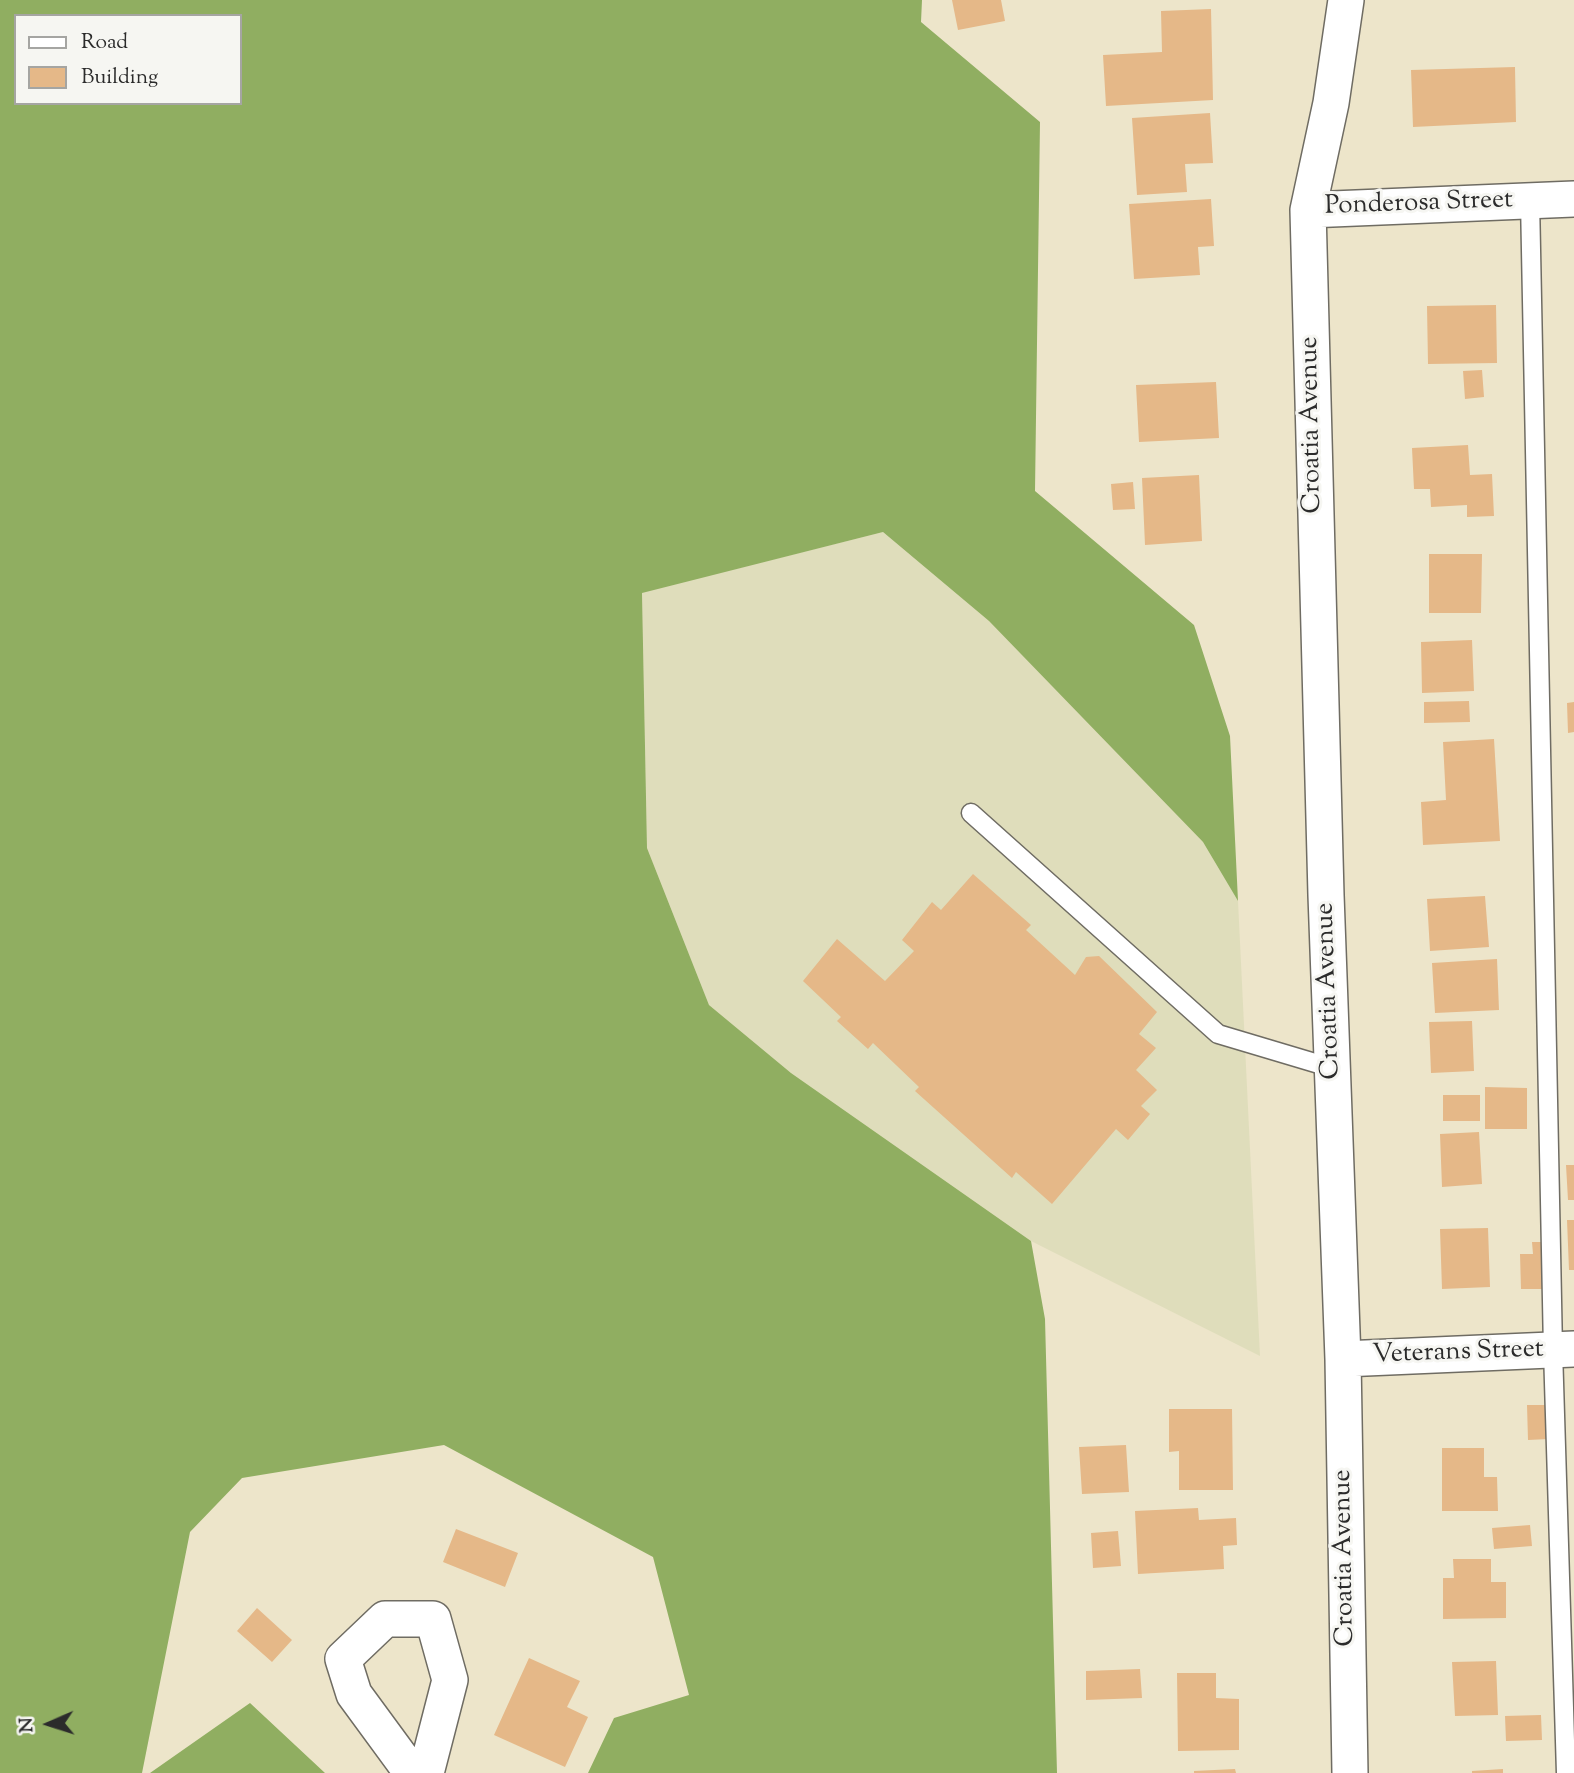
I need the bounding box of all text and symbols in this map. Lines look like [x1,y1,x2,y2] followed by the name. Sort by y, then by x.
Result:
[14,14,242,105] legend
[81,28,128,58] text: Road
[81,63,158,93] text: Building
[1324,186,1514,224] street label: Ponderosa Street
[1296,336,1330,514] street label: Croatia Avenue
[1311,902,1349,1080] street label: Croatia Avenue
[1372,1335,1544,1373] street label: Veterans Street
[1329,1469,1363,1647] street label: Croatia Avenue
[14,1689,84,1759] north arrow
[14,1717,41,1733] text: N

